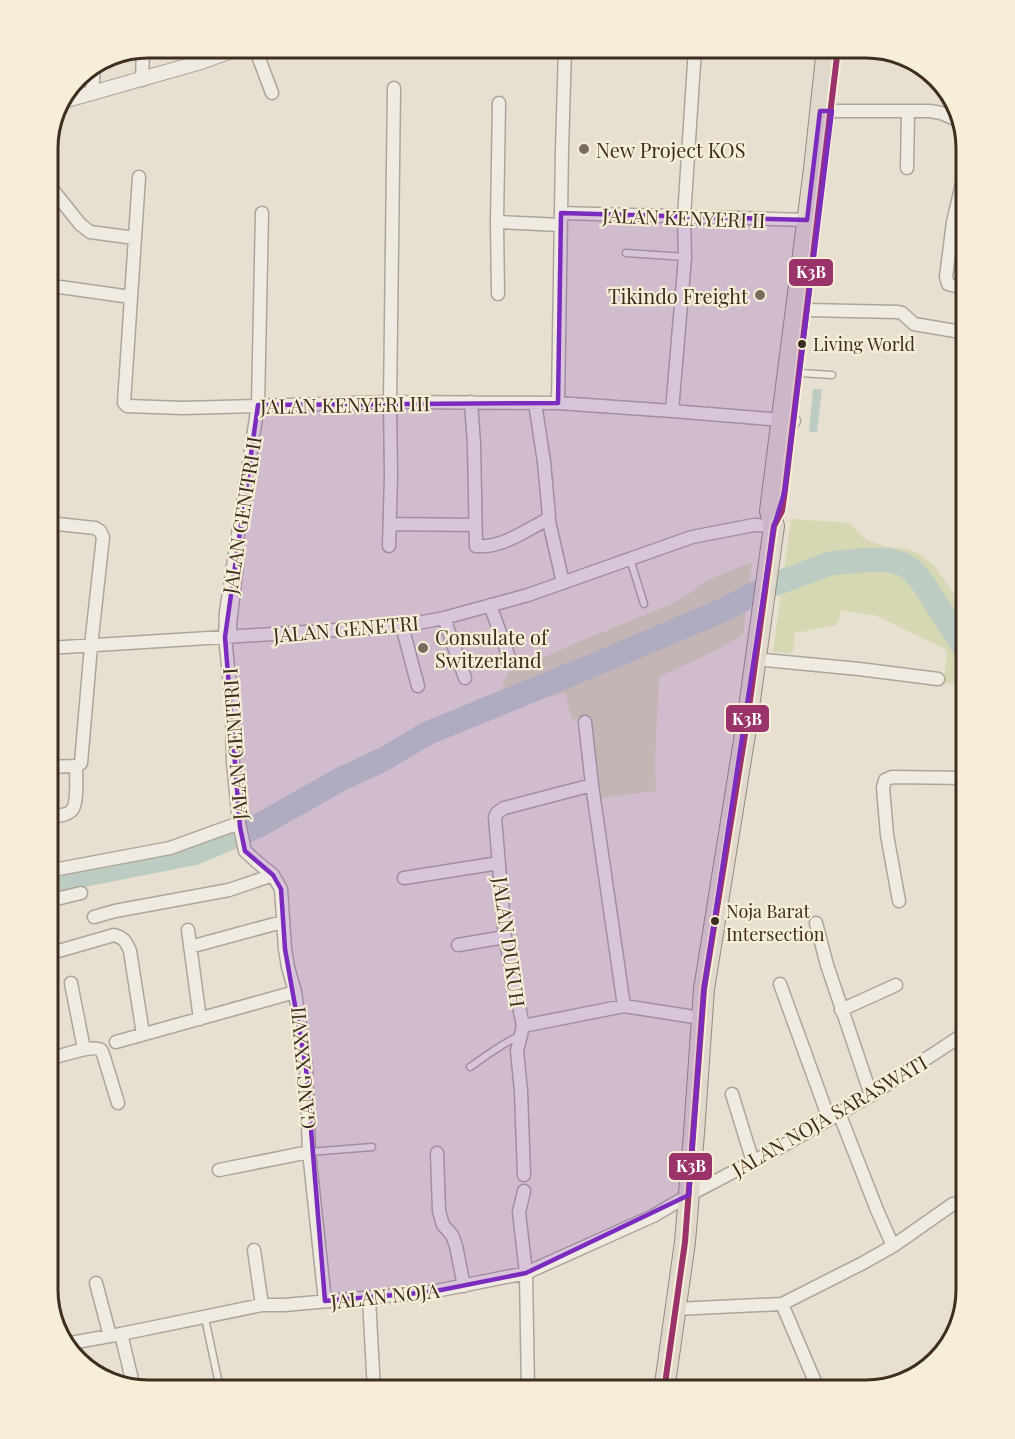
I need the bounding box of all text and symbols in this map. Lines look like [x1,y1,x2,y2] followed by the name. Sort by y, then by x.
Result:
[596,136,745,163] place label: New Project KOS
[577,142,591,156] marker: New Project KOS
[601,201,766,233] street label: JALAN KENYERI II
[788,258,834,287] line badge: K3B
[796,261,826,282] text: K3B
[608,282,749,309] place label: Tikindo Freight
[753,288,767,302] marker: Tikindo Freight
[813,332,915,356] place label: Living World
[796,338,808,350] marker: Living World
[259,389,430,419] street label: JALAN KENYERI III
[215,434,267,597] street label: JALAN GENITRI II
[271,608,420,648] street label: JALAN GENETRI
[435,623,549,673] place label: Consulate of Switzerland
[416,641,430,655] marker: Consulate of Switzerland
[215,667,253,822] street label: JALAN GENITRI I
[725,704,770,733] line badge: K3B
[732,708,762,729] text: K3B
[487,874,533,1009] street label: JALAN DUKUH
[726,899,825,946] place label: Noja Barat Intersection
[709,915,721,927] marker: Noja Barat Intersection
[283,1005,321,1131] street label: GANG XXXVII
[726,1048,932,1182] street label: JALAN NOJA SARASWATI
[668,1152,713,1181] line badge: K3B
[676,1155,706,1176] text: K3B
[328,1276,441,1314] street label: JALAN NOJA

